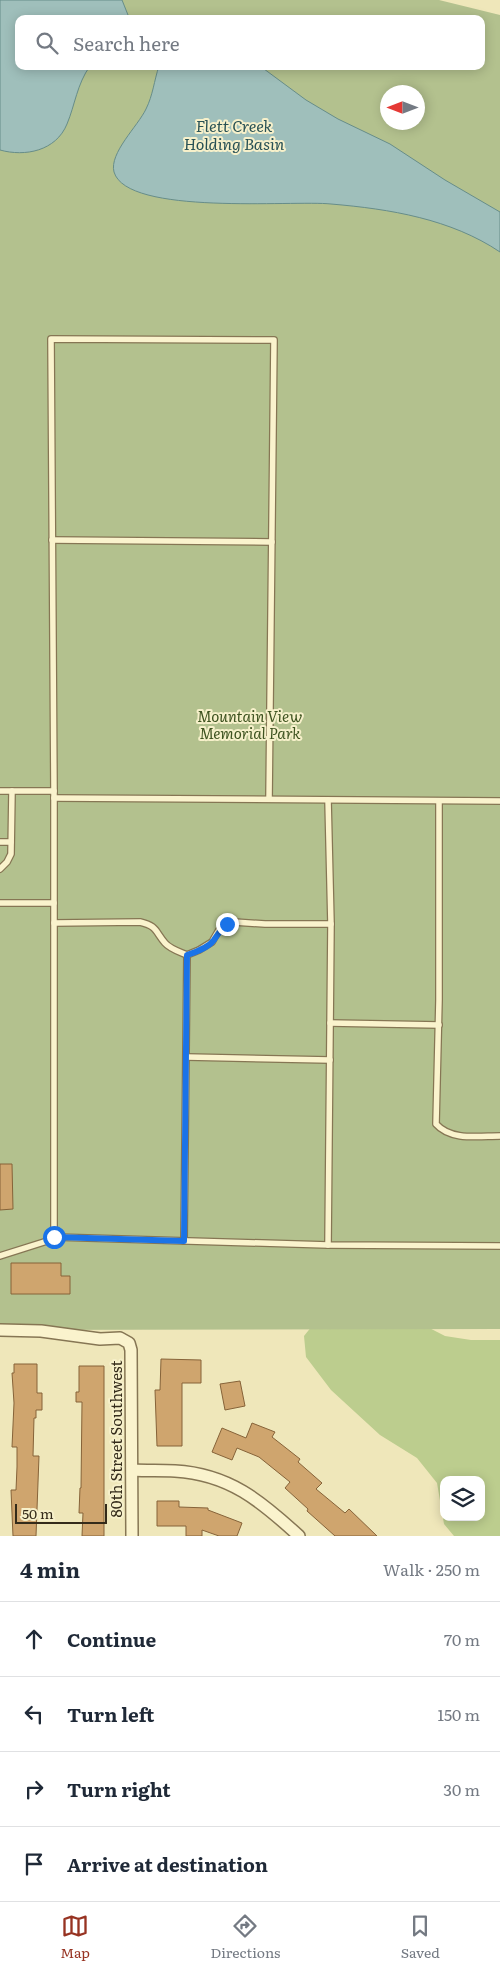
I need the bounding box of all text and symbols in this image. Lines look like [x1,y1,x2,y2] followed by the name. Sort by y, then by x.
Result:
[15,15,485,70] search box
[33,29,61,57] icon: search
[73,29,180,57] text: Search here
[380,85,425,130] north arrow
[184,113,285,155] water label: Flett Creek Holding Basin
[197,704,303,744] park label: Mountain View Memorial Park
[216,913,239,936] route end
[43,1226,66,1249] route start
[104,1361,127,1517] street label: 80th Street Southwest
[440,1476,485,1521] map controls
[440,1476,485,1521] button: layers
[15,1501,108,1524] scale bar
[22,1503,54,1523] text: 50 m
[20,1553,80,1584] text: 4 min
[383,1557,480,1581] text: Walk · 250 m
[20,1625,48,1653] icon: ahead
[67,1625,156,1653] text: Continue
[444,1627,480,1651] text: 70 m
[20,1700,48,1728] icon: left
[67,1700,154,1728] text: Turn left
[437,1702,480,1726] text: 150 m
[20,1775,48,1803] icon: right
[67,1775,171,1803] text: Turn right
[443,1777,480,1801] text: 30 m
[20,1850,48,1878] icon: arrive
[67,1850,268,1878] text: Arrive at destination
[60,1912,90,1962] tab: Map
[210,1912,280,1962] tab: Directions
[401,1912,440,1962] tab: Saved

